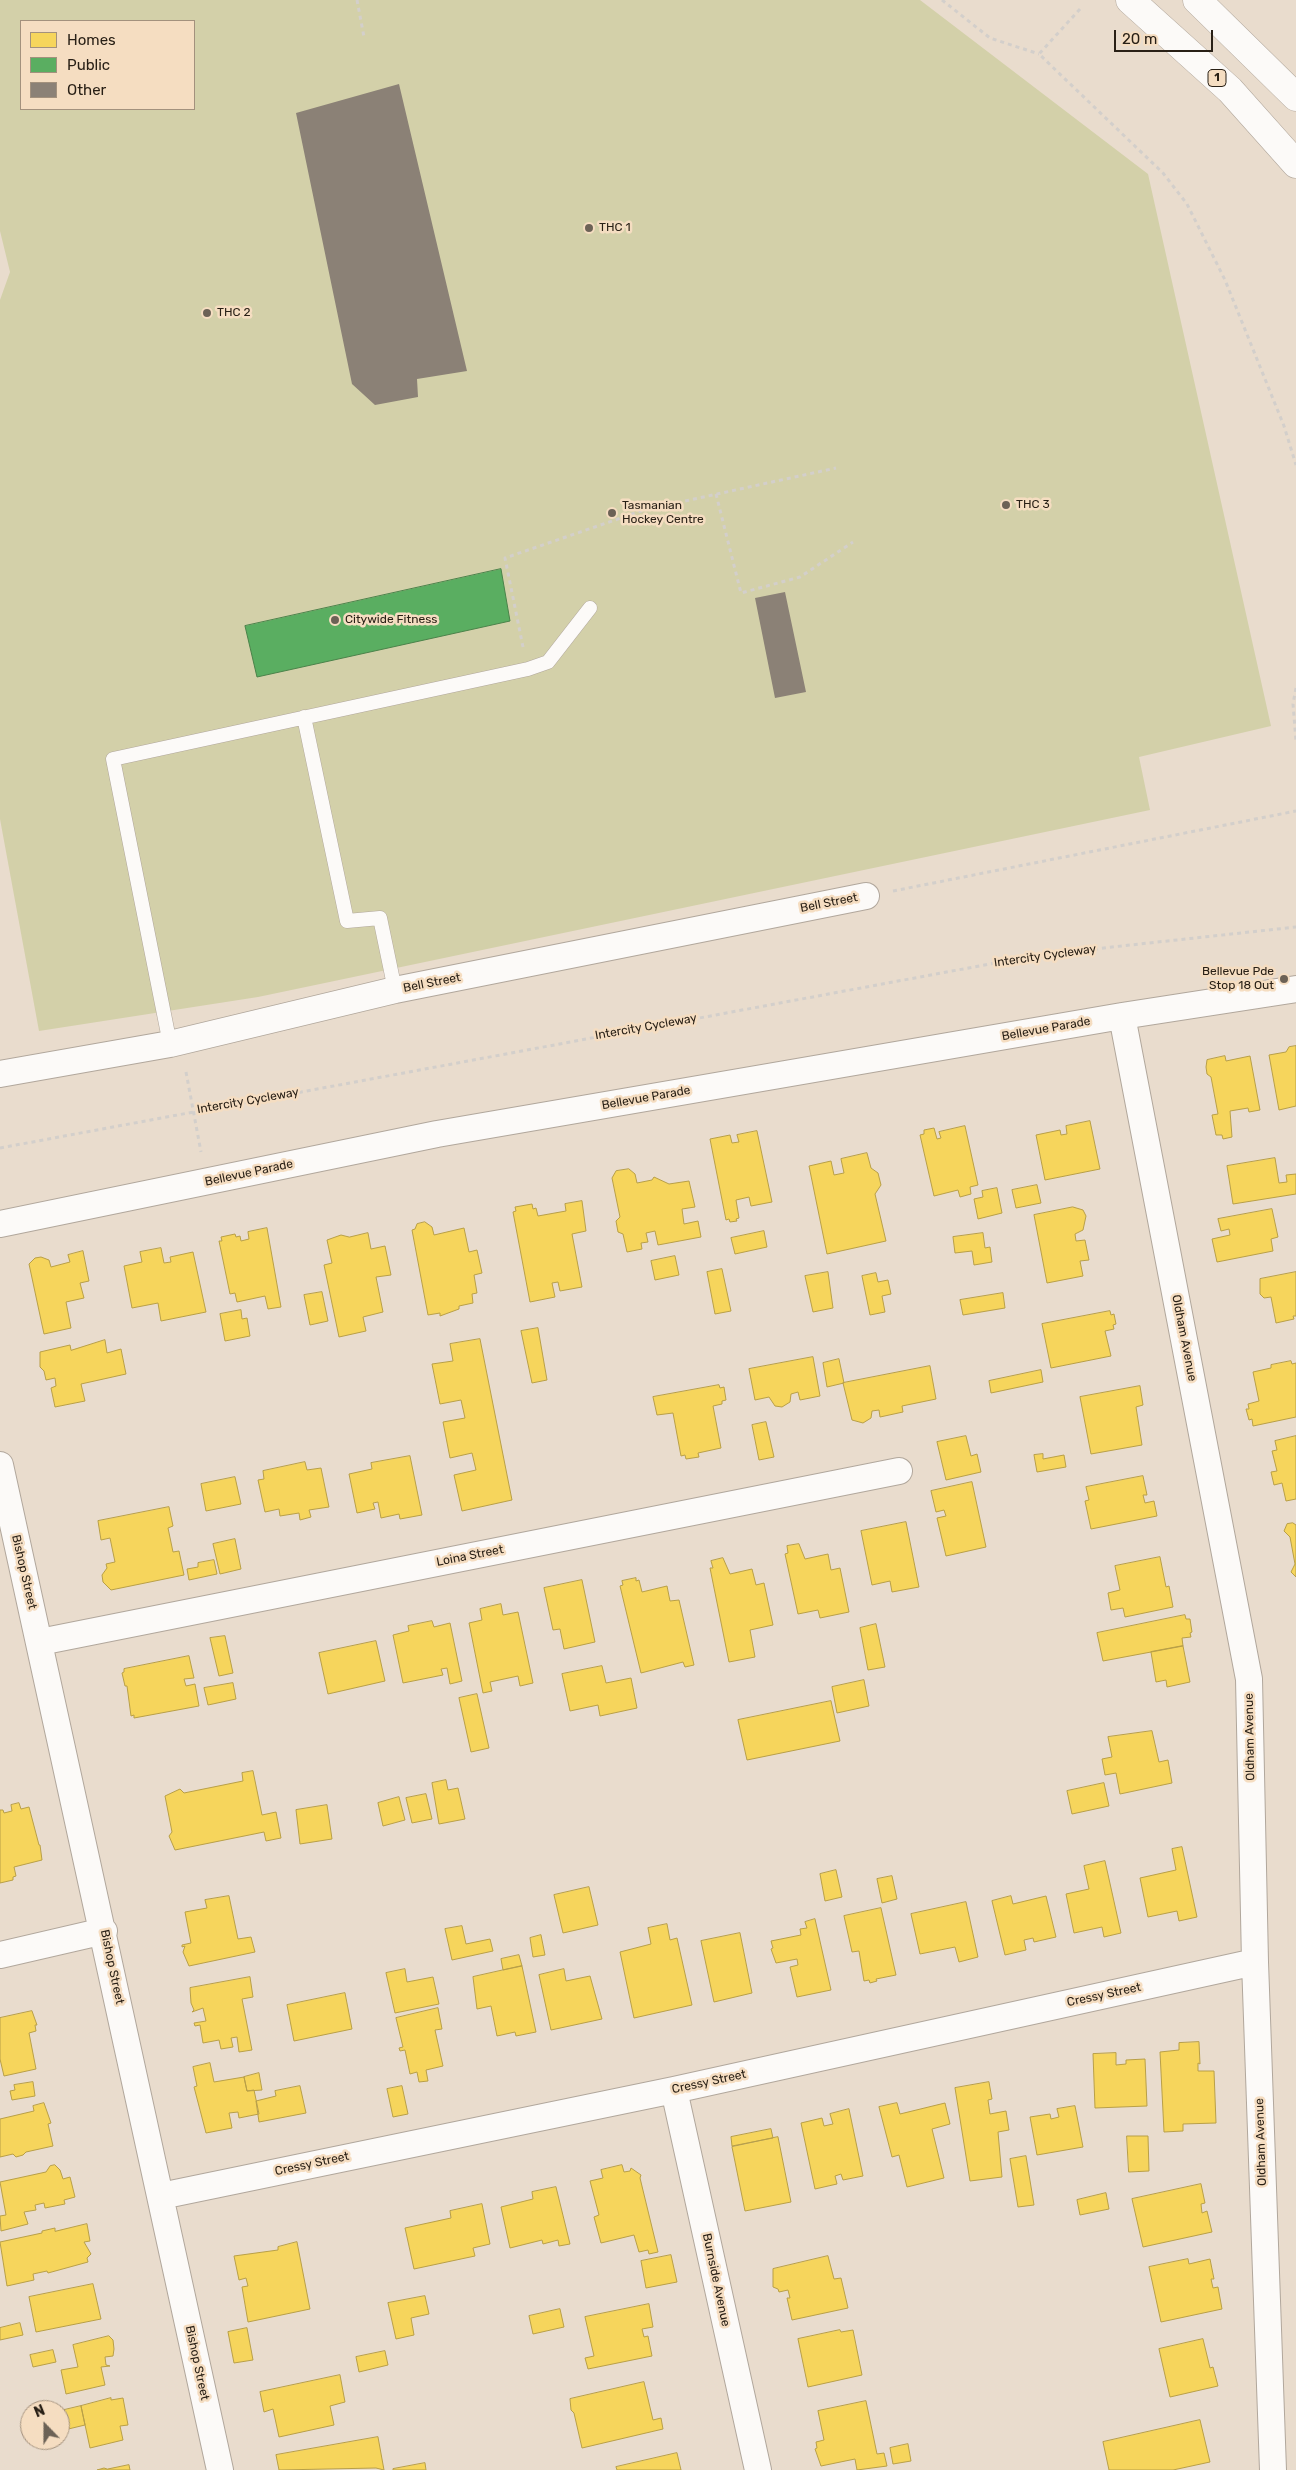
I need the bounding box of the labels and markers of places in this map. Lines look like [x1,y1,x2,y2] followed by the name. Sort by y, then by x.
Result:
[599,221,631,235] place label: THC 1
[583,222,595,234] marker: THC 1
[217,306,250,320] place label: THC 2
[201,307,213,319] marker: THC 2
[1016,498,1050,512] place label: THC 3
[622,499,704,527] place label: Tasmanian Hockey Centre
[1000,499,1012,511] marker: THC 3
[606,507,618,519] marker: Tasmanian Hockey Centre
[345,613,437,627] place label: Citywide Fitness
[329,614,341,626] marker: Citywide Fitness
[1202,965,1274,993] place label: Bellevue Pde Stop 18 Out
[1278,973,1290,985] marker: Bellevue Pde Stop 18 Out

